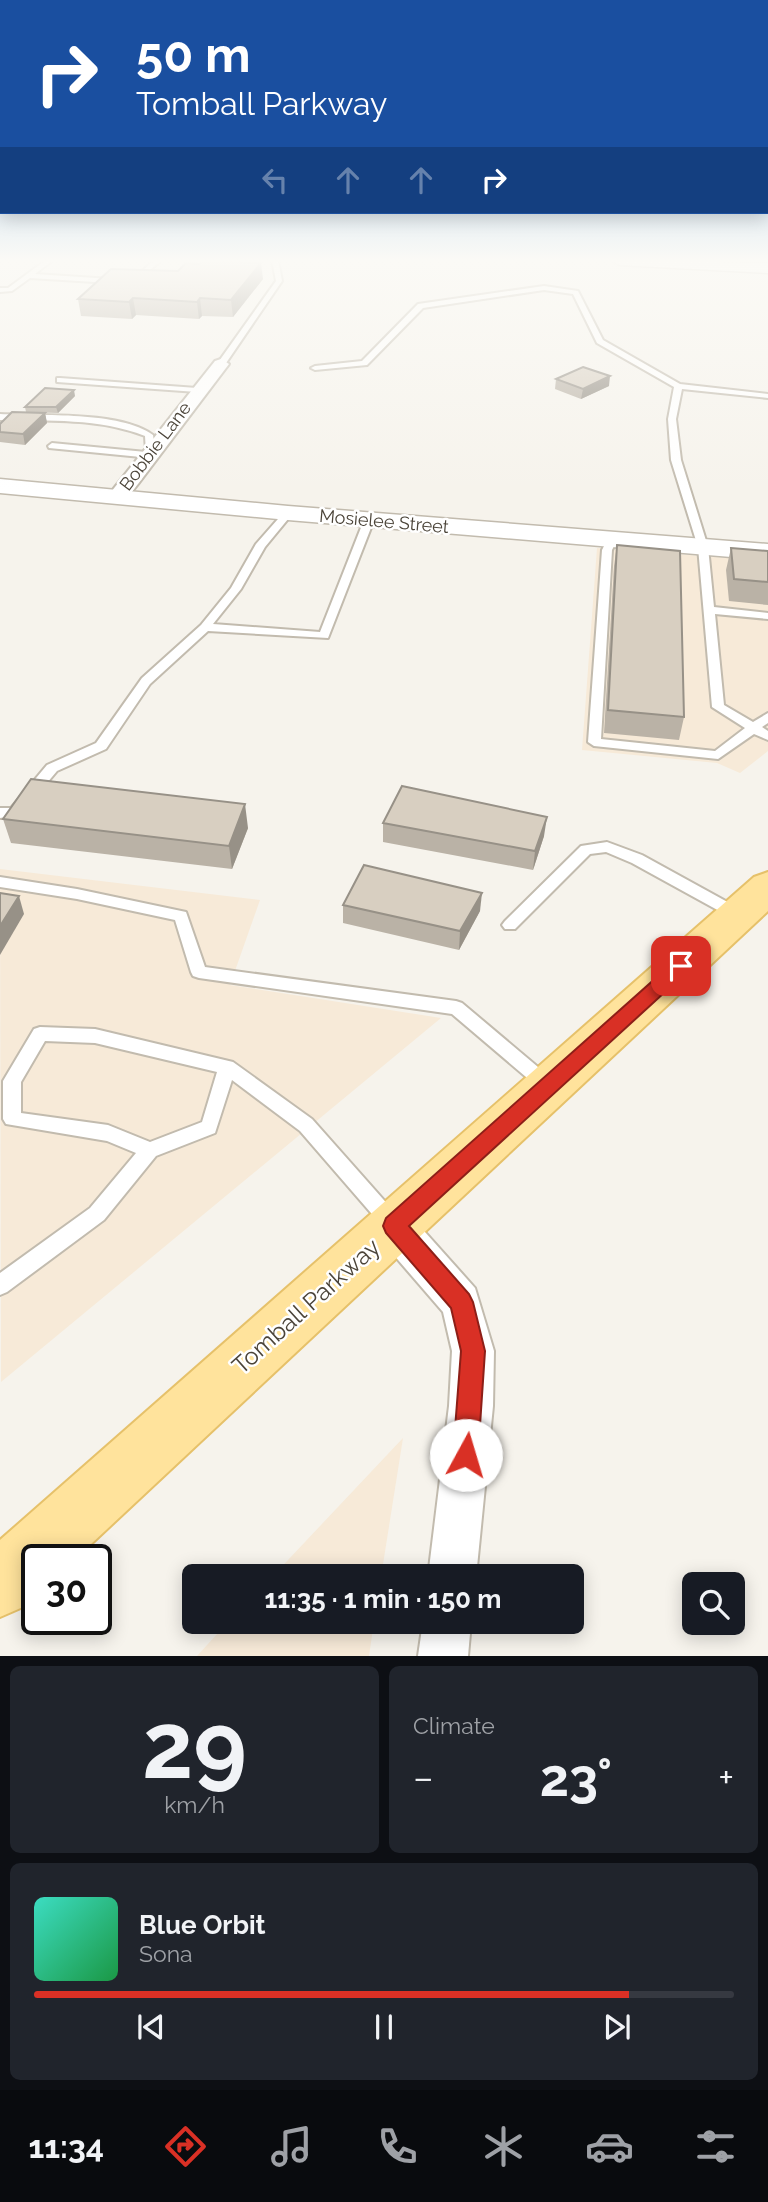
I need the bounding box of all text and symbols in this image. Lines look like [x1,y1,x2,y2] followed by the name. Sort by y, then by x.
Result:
[136,26,251,83] text: 50 m
[21,28,112,119] icon: right
[136,85,387,122] text: Tomball Parkway
[256,161,294,199] icon: left
[329,161,367,199] icon: ahead
[402,161,440,199] icon: ahead
[475,161,513,199] icon: right
[115,397,195,494] street label: Bobbie Lane
[318,505,450,537] street label: Mosielee Street
[651,936,711,996] pin
[662,947,700,985] icon: arrive
[226,1232,386,1380] street label: Tomball Parkway
[429,1418,503,1492] position arrow
[21,1544,112,1635] speed limit sign: 30
[682,1572,745,1635] map controls
[682,1572,745,1635] button: search
[265,1584,501,1614] text: 11:35 · 1 min · 150 m
[142,1692,247,1799] text: 29
[413,1712,495,1739] text: Climate
[540,1747,612,1808] text: 23°
[413,1755,433,1800] text: −
[718,1755,734,1800] text: +
[164,1791,225,1818] text: km/h
[139,1910,266,1940] text: Blue Orbit
[139,1940,193,1967] text: Sona
[132,2008,170,2046] icon: previous
[365,2008,403,2046] icon: pause
[598,2008,636,2046] icon: next
[161,2122,210,2171] icon: directions
[267,2122,316,2171] icon: music
[373,2122,422,2171] icon: phone
[479,2122,528,2171] icon: climate
[585,2122,634,2171] icon: car
[691,2122,740,2171] icon: filters
[28,2128,104,2165] text: 11:34

